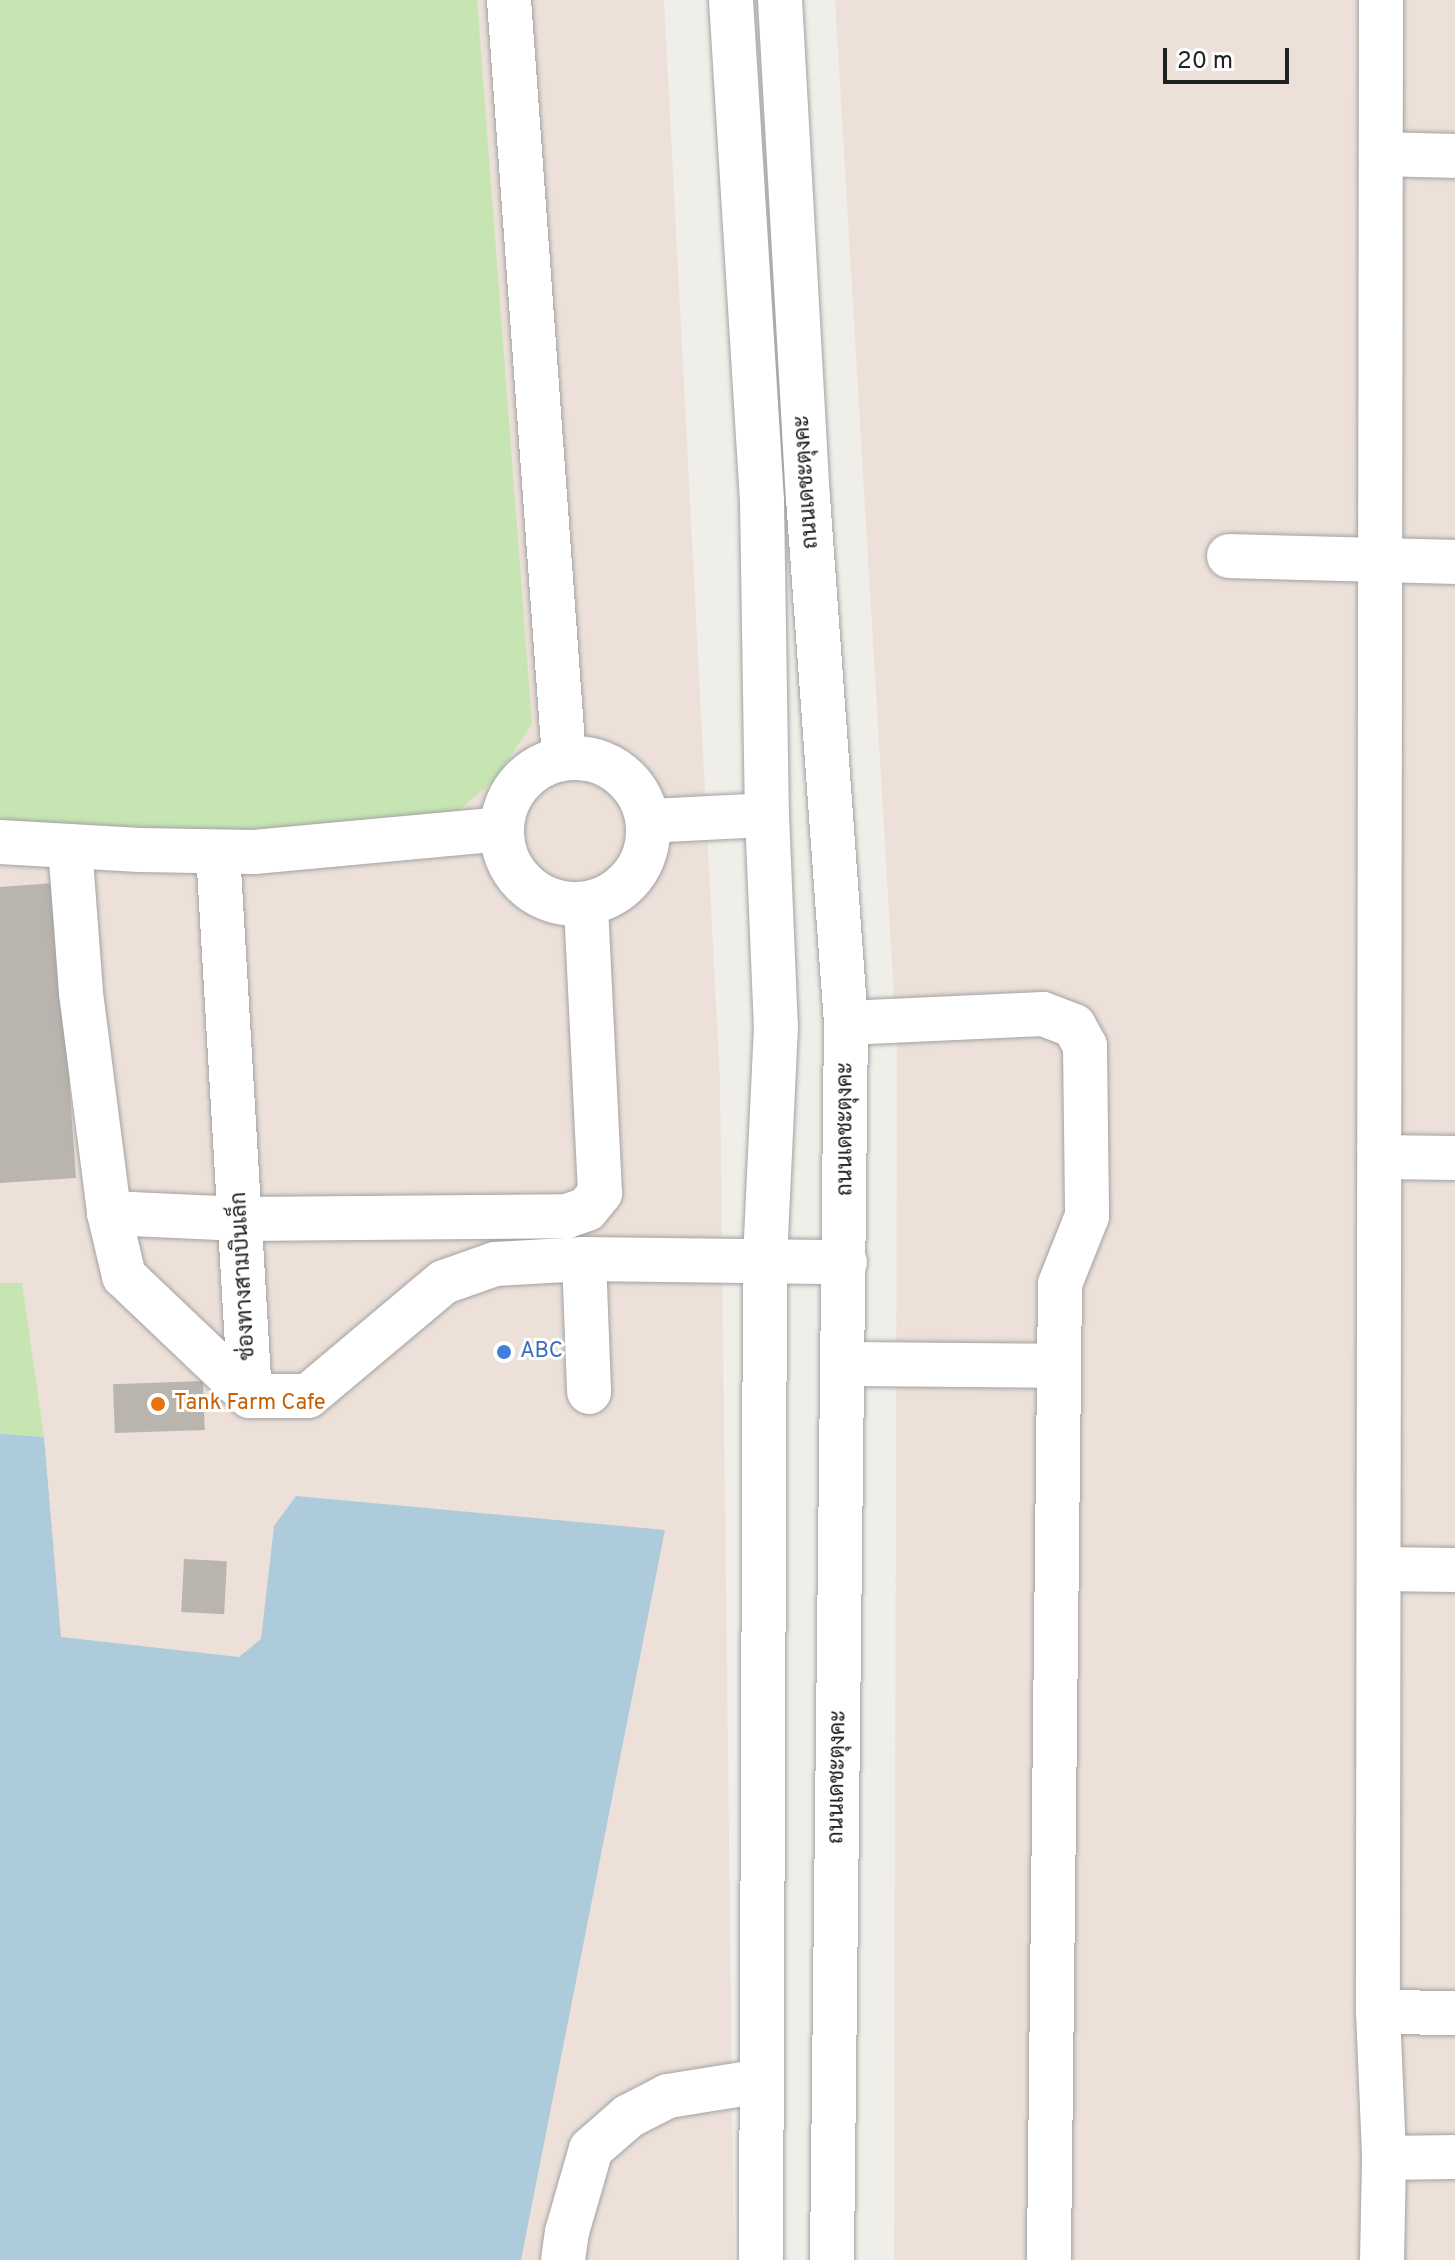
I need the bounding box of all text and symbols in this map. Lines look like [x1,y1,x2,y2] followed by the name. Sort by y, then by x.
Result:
[1167,32,1293,82] scale bar
[1177,47,1233,77] text: 20 m
[789,414,825,550] street label: ถนนเดชะตุงคะ
[833,1062,859,1196] street label: ถนนเดชะตุงคะ
[226,1191,262,1361] street label: ช่องทางสามบินเล็ก
[520,1339,563,1365] place label: ABC
[495,1343,513,1361] marker: ABC
[174,1391,326,1417] place label: Tank Farm Cafe
[149,1395,167,1413] marker: Tank Farm Cafe
[824,1710,852,1844] street label: ถนนเดชะตุงคะ

